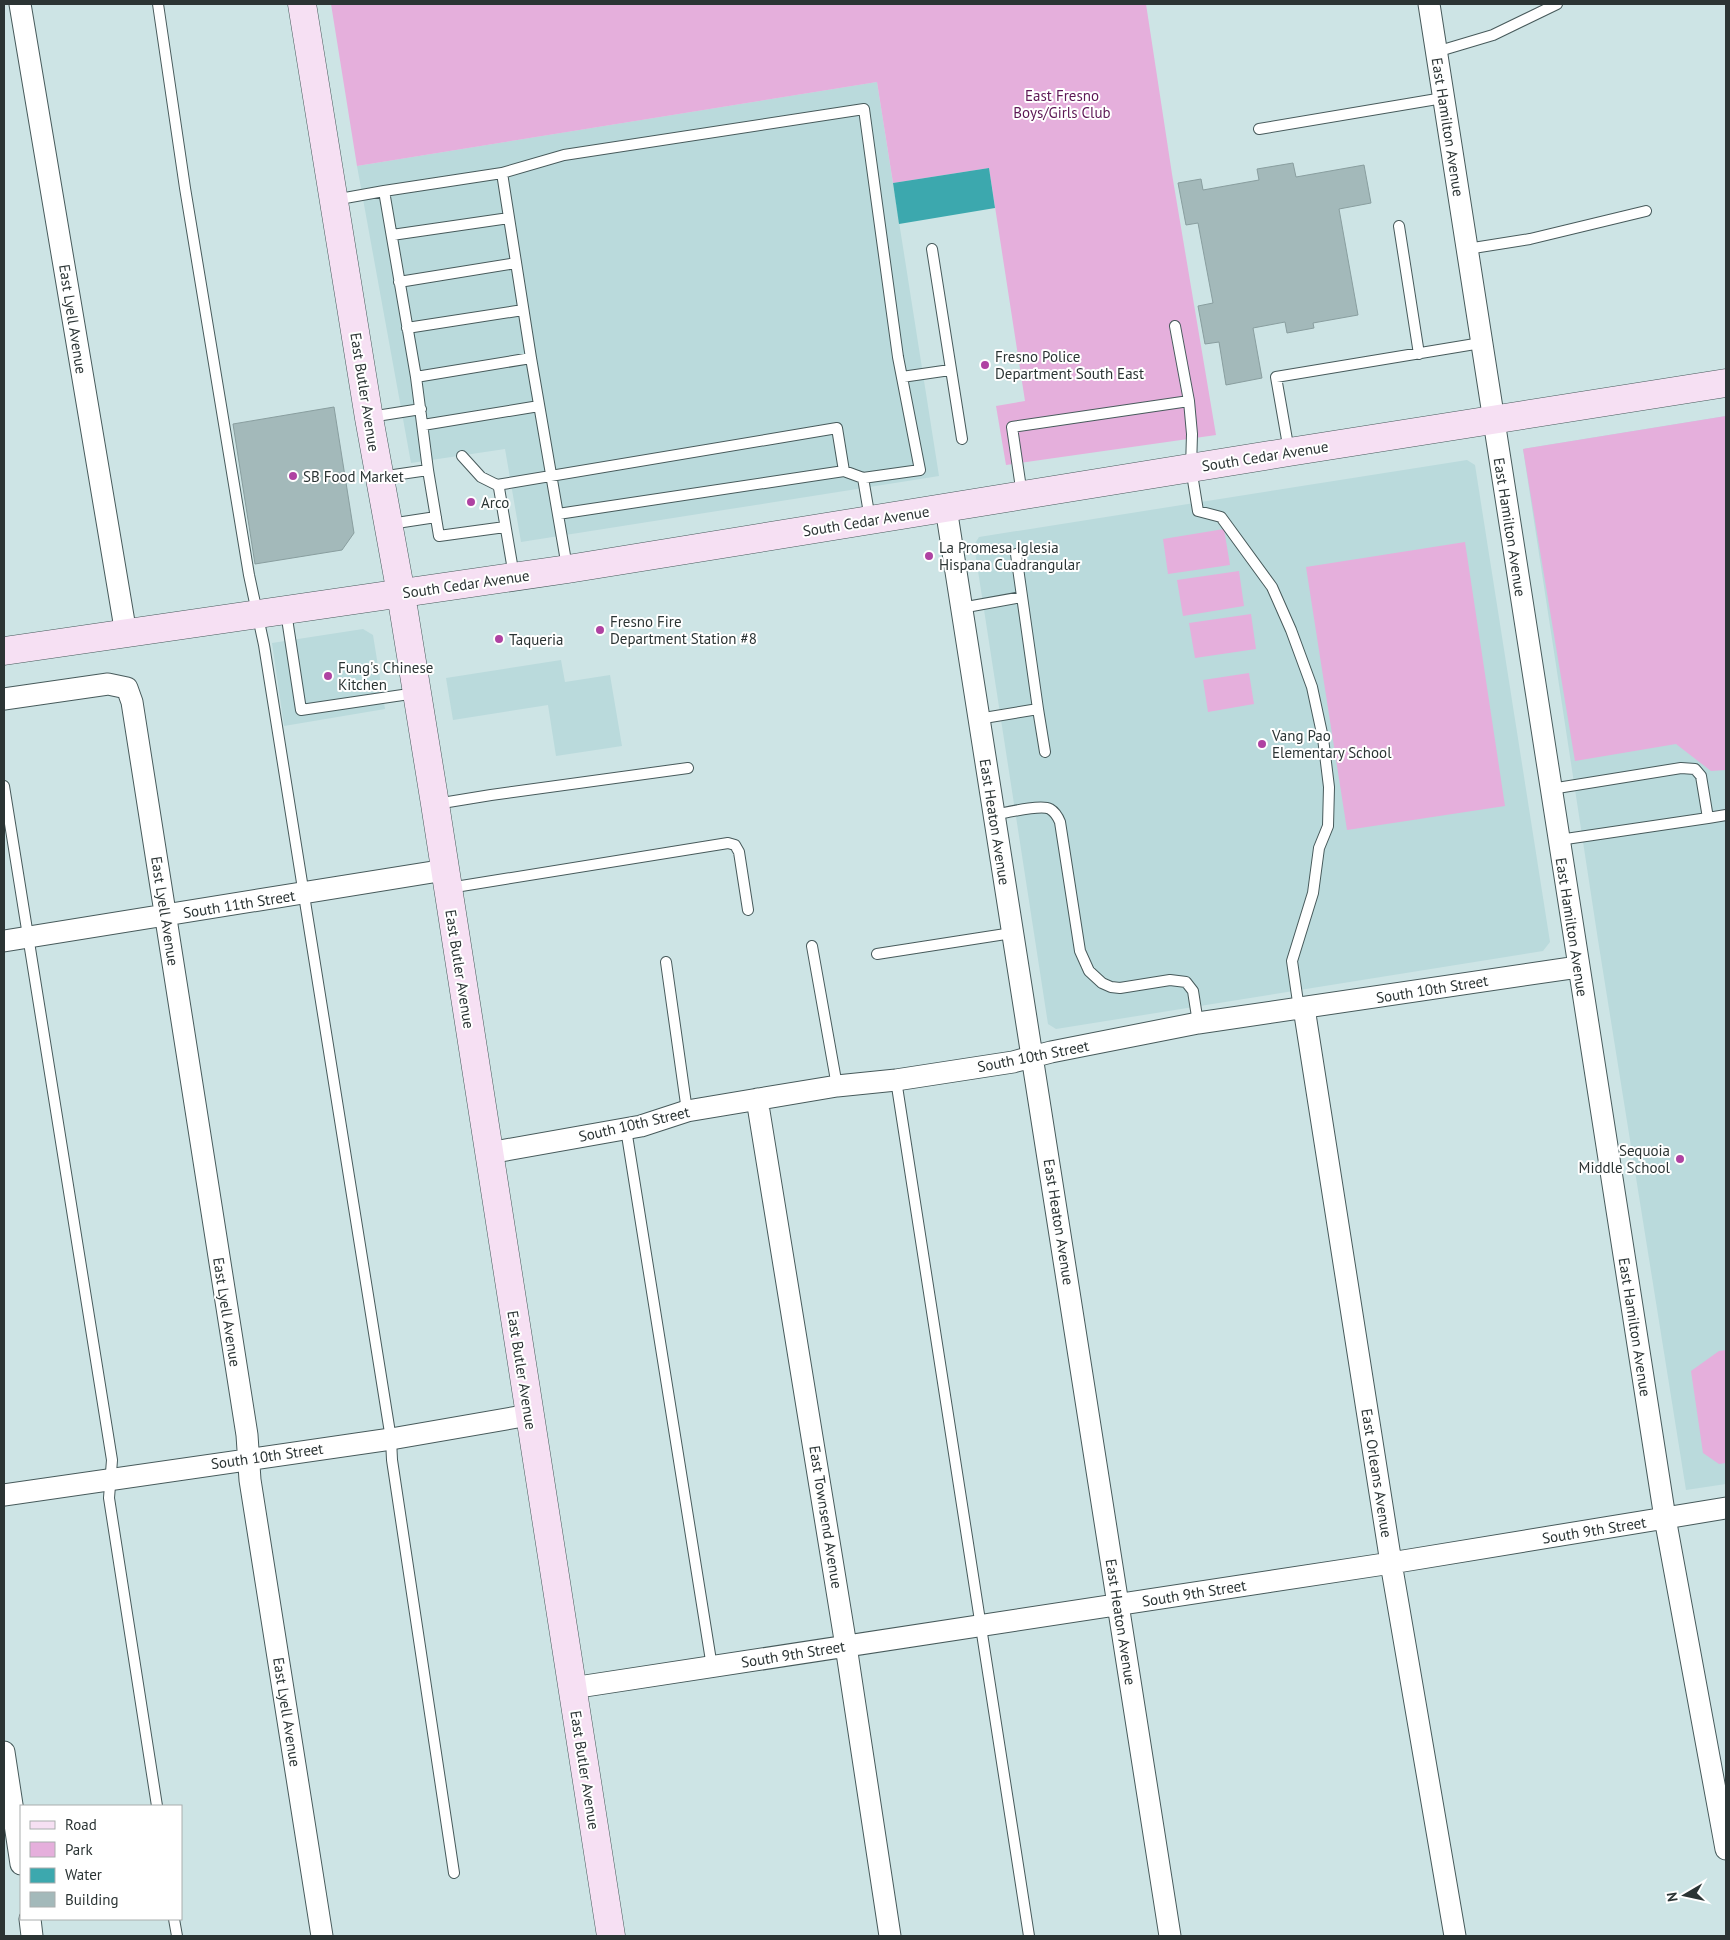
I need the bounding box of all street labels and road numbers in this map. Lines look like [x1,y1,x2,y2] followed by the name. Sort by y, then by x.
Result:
[1428,56,1468,198] street label: East Hamilton Avenue
[55,263,91,375] street label: East Lyell Avenue
[346,331,384,453] street label: East Butler Avenue
[1200,437,1330,475] street label: South Cedar Avenue
[1490,456,1530,598] street label: East Hamilton Avenue
[801,502,931,540] street label: South Cedar Avenue
[401,566,531,602] street label: South Cedar Avenue
[976,758,1014,886] street label: East Heaton Avenue
[147,855,183,967] street label: East Lyell Avenue
[1552,856,1592,998] street label: East Hamilton Avenue
[182,886,296,922] street label: South 11th Street
[441,908,479,1030] street label: East Butler Avenue
[1375,971,1489,1007] street label: South 10th Street
[976,1036,1090,1076] street label: South 10th Street
[577,1102,691,1146] street label: South 10th Street
[1040,1158,1078,1286] street label: East Heaton Avenue
[209,1256,245,1368] street label: East Lyell Avenue
[1615,1256,1655,1398] street label: East Hamilton Avenue
[503,1309,541,1431] street label: East Butler Avenue
[1357,1407,1397,1539] street label: East Orleans Avenue
[210,1439,324,1473] street label: South 10th Street
[805,1444,847,1590] street label: East Townsend Avenue
[1541,1512,1647,1548] street label: South 9th Street
[1102,1558,1140,1686] street label: East Heaton Avenue
[1141,1575,1247,1611] street label: South 9th Street
[740,1636,846,1672] street label: South 9th Street
[269,1656,305,1768] street label: East Lyell Avenue
[566,1709,604,1831] street label: East Butler Avenue

